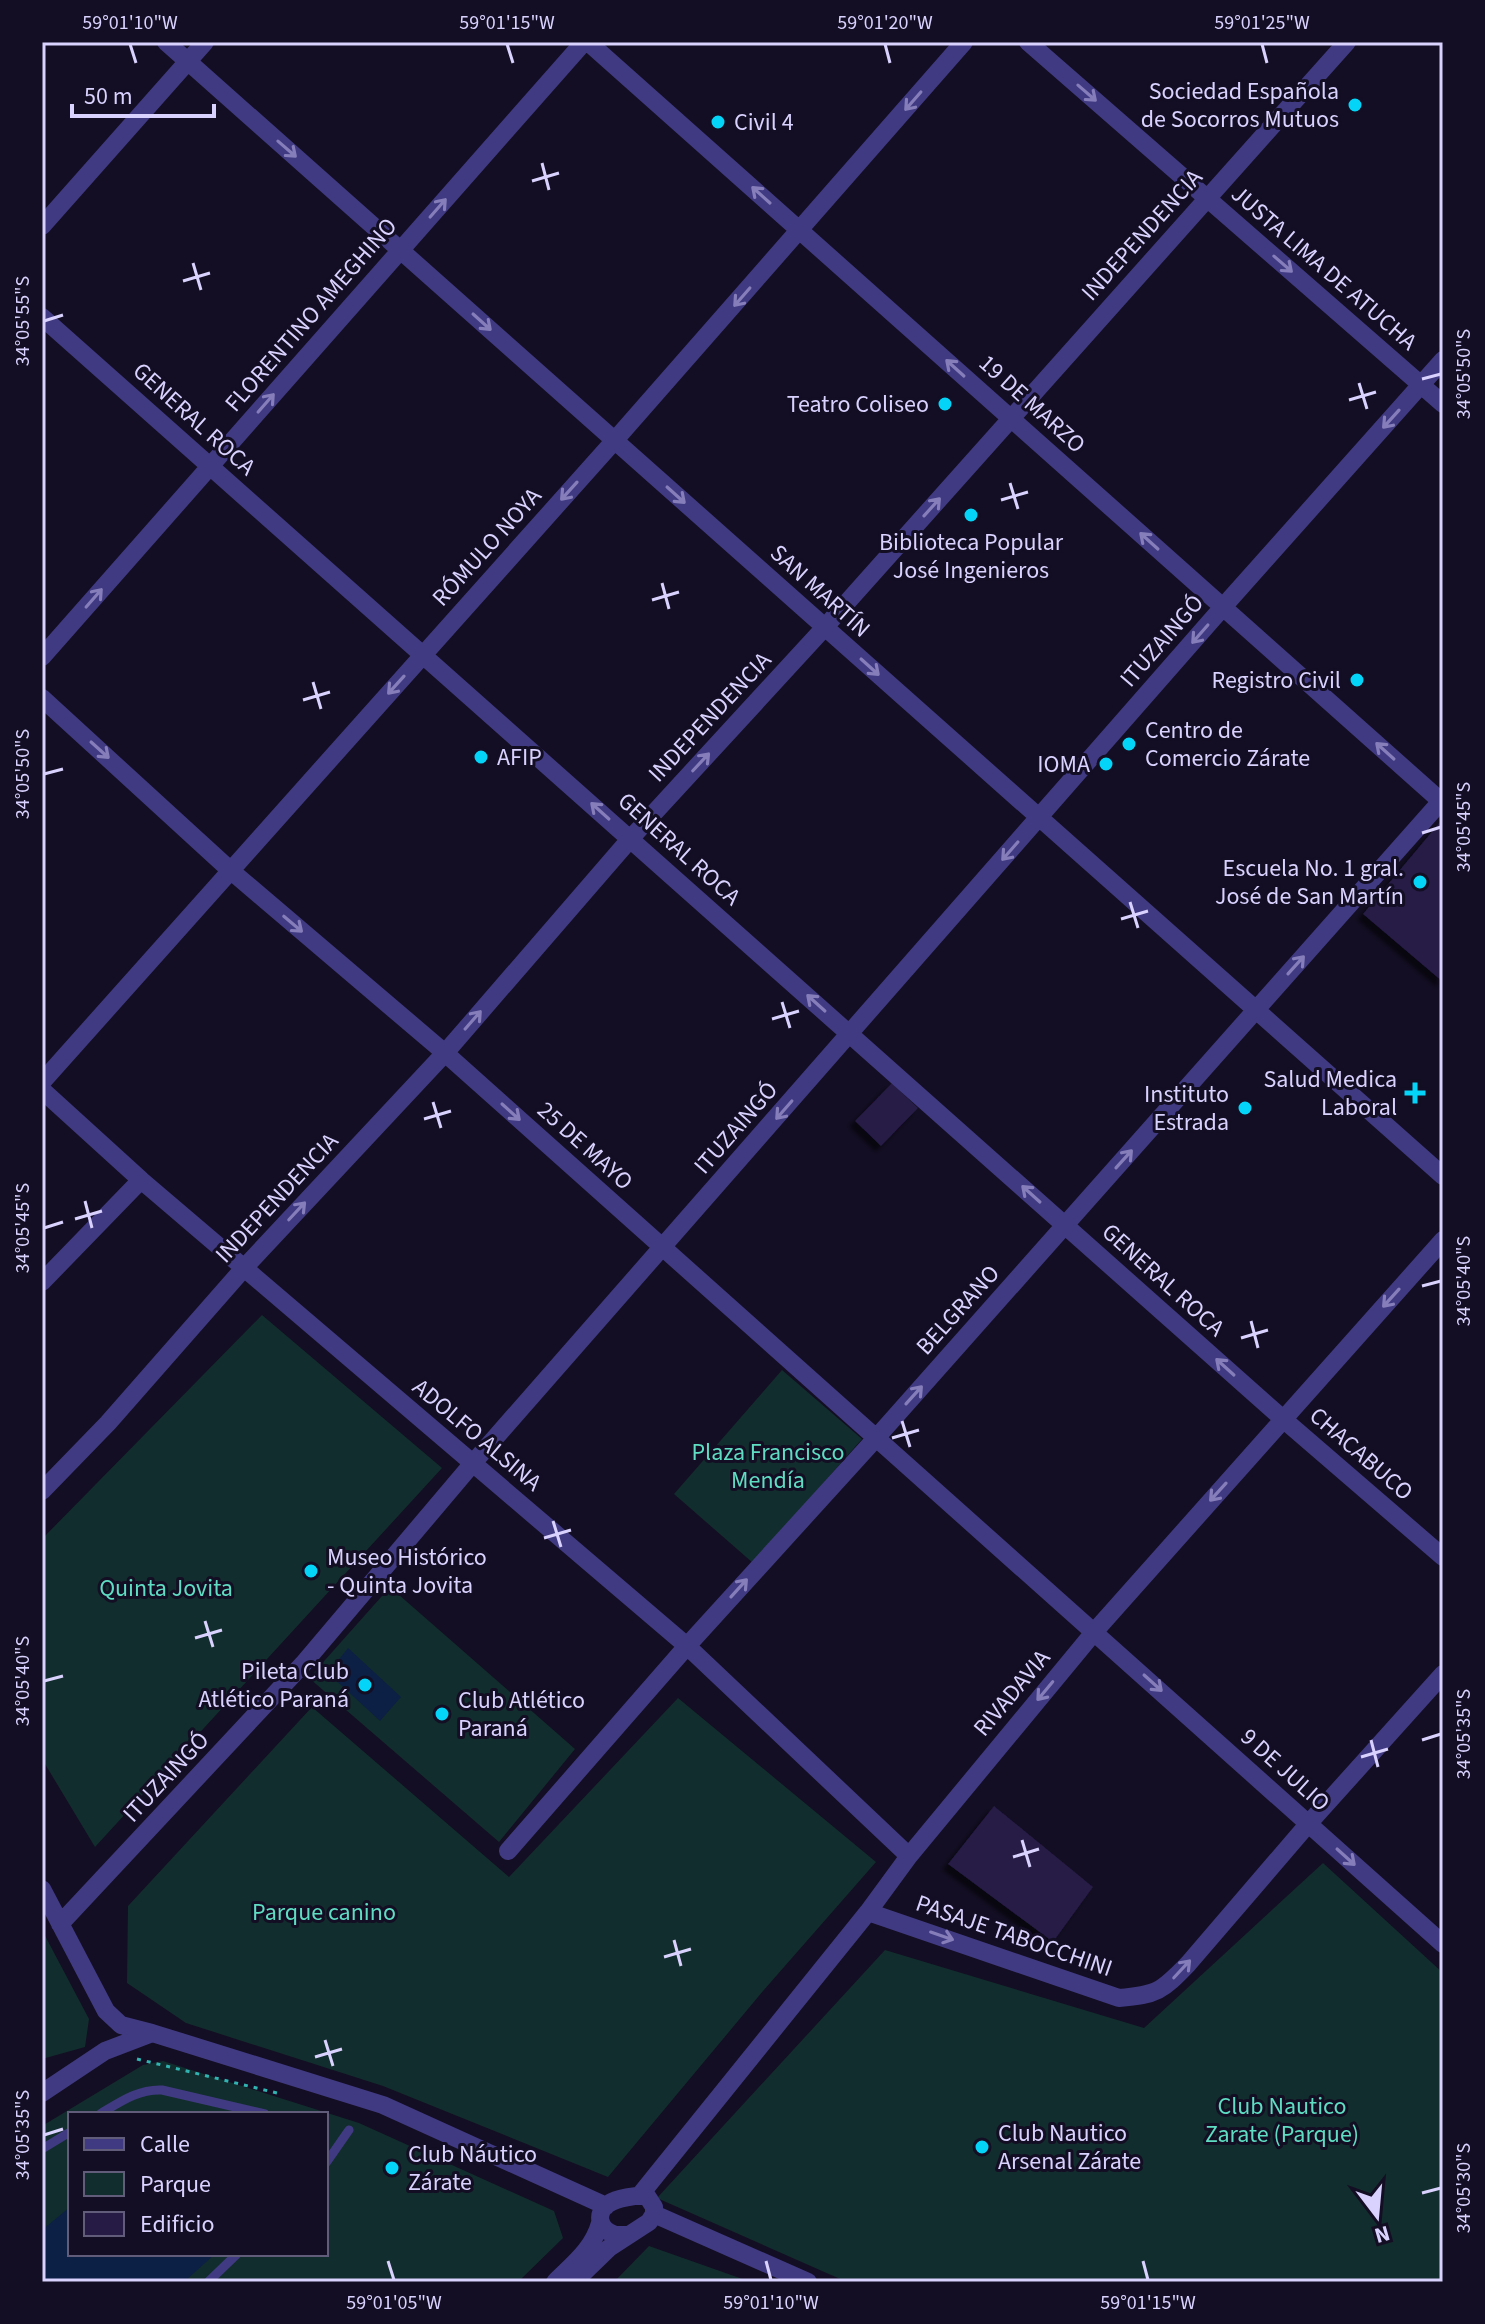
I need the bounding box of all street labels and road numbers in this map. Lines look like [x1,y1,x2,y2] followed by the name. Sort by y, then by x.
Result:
[1073,161,1211,309] street label: INDEPENDENCIA
[1223,177,1425,359] street label: JUSTA LIMA DE ATUCHA
[217,210,405,420] street label: FLORENTINO AMEGHINO
[971,346,1093,462] street label: 19 DE MARZO
[125,354,263,484] street label: GENERAL ROCA
[424,480,550,614] street label: RÓMULO NOYA
[762,536,878,646] street label: SAN MARTÍN
[1112,587,1212,695] street label: ITUZAINGÓ
[640,644,780,790] street label: INDEPENDENCIA
[610,784,748,914] street label: GENERAL ROCA
[686,1074,786,1182] street label: ITUZAINGÓ
[529,1093,641,1199] street label: 25 DE MAYO
[207,1125,347,1271] street label: INDEPENDENCIA
[1094,1215,1232,1345] street label: GENERAL ROCA
[908,1257,1008,1363] street label: BELGRANO
[405,1370,549,1500] street label: ADOLFO ALSINA
[1301,1399,1421,1509] street label: CHACABUCO
[965,1642,1059,1744] street label: RIVADAVIA
[1232,1720,1338,1820] street label: 9 DE JULIO
[115,1724,217,1830] street label: ITUZAINGÓ
[911,1886,1117,1986] street label: PASAJE TABOCCHINI

